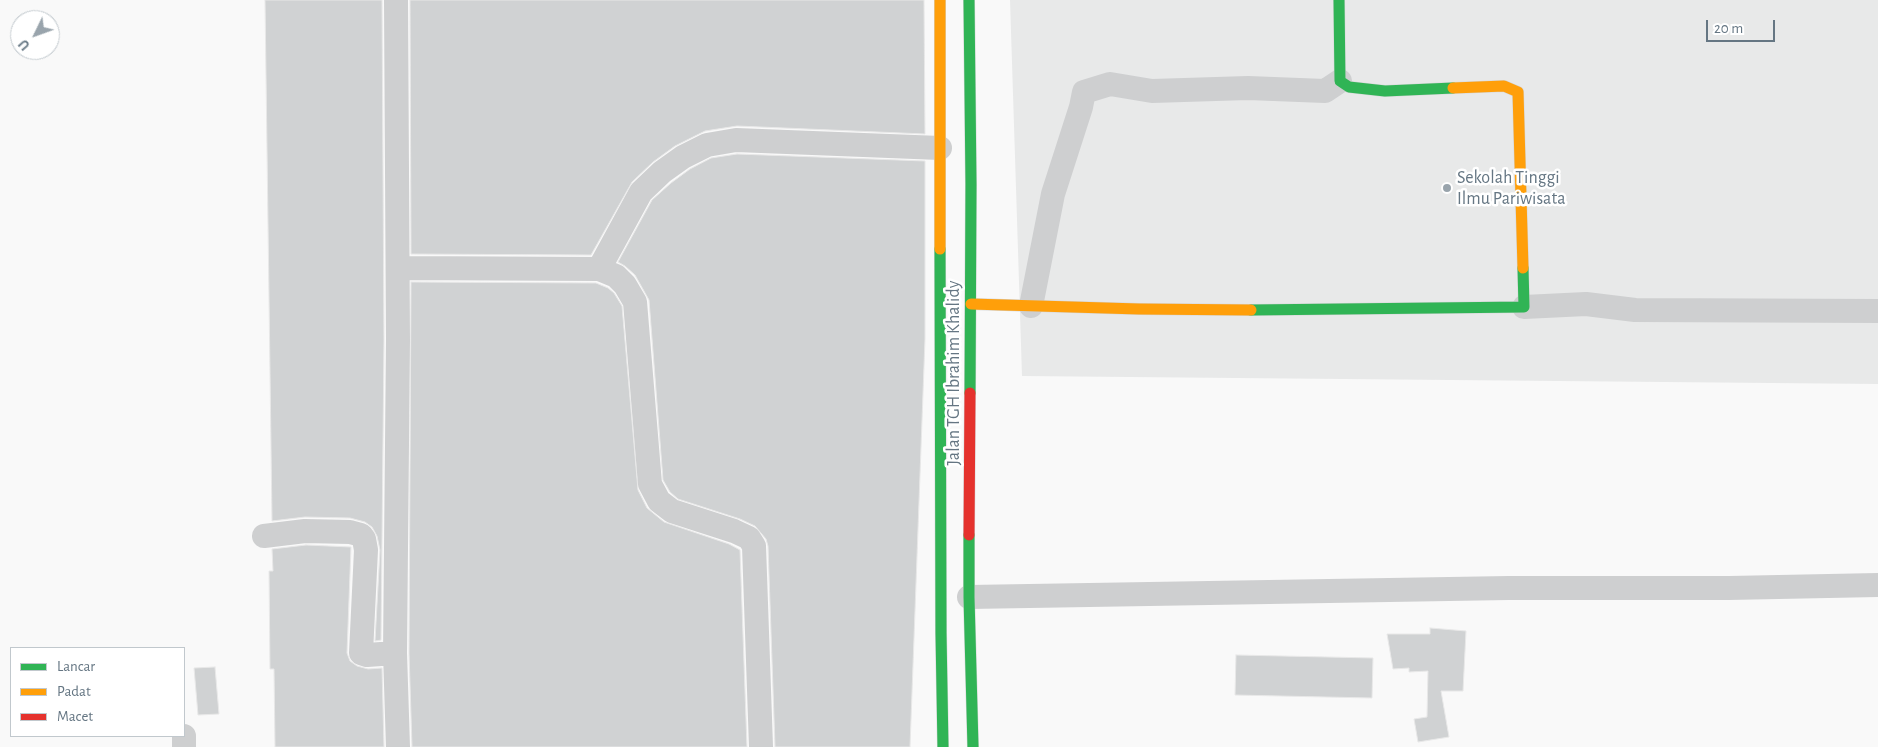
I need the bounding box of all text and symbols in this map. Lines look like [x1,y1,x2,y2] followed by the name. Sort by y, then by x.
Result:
[10,10,60,60] north arrow
[1708,10,1777,42] scale bar
[1714,21,1743,36] text: 20 m
[16,36,33,52] text: U
[1457,167,1565,210] place label: Sekolah Tinggi Ilmu Pariwisata
[1441,182,1453,194] marker: Sekolah Tinggi Ilmu Pariwisata
[943,281,965,465] street label: Jalan TGH Ibrahim Khalidy
[10,647,185,737] legend
[57,659,95,674] text: Lancar
[57,684,91,699] text: Padat
[57,709,93,724] text: Macet

